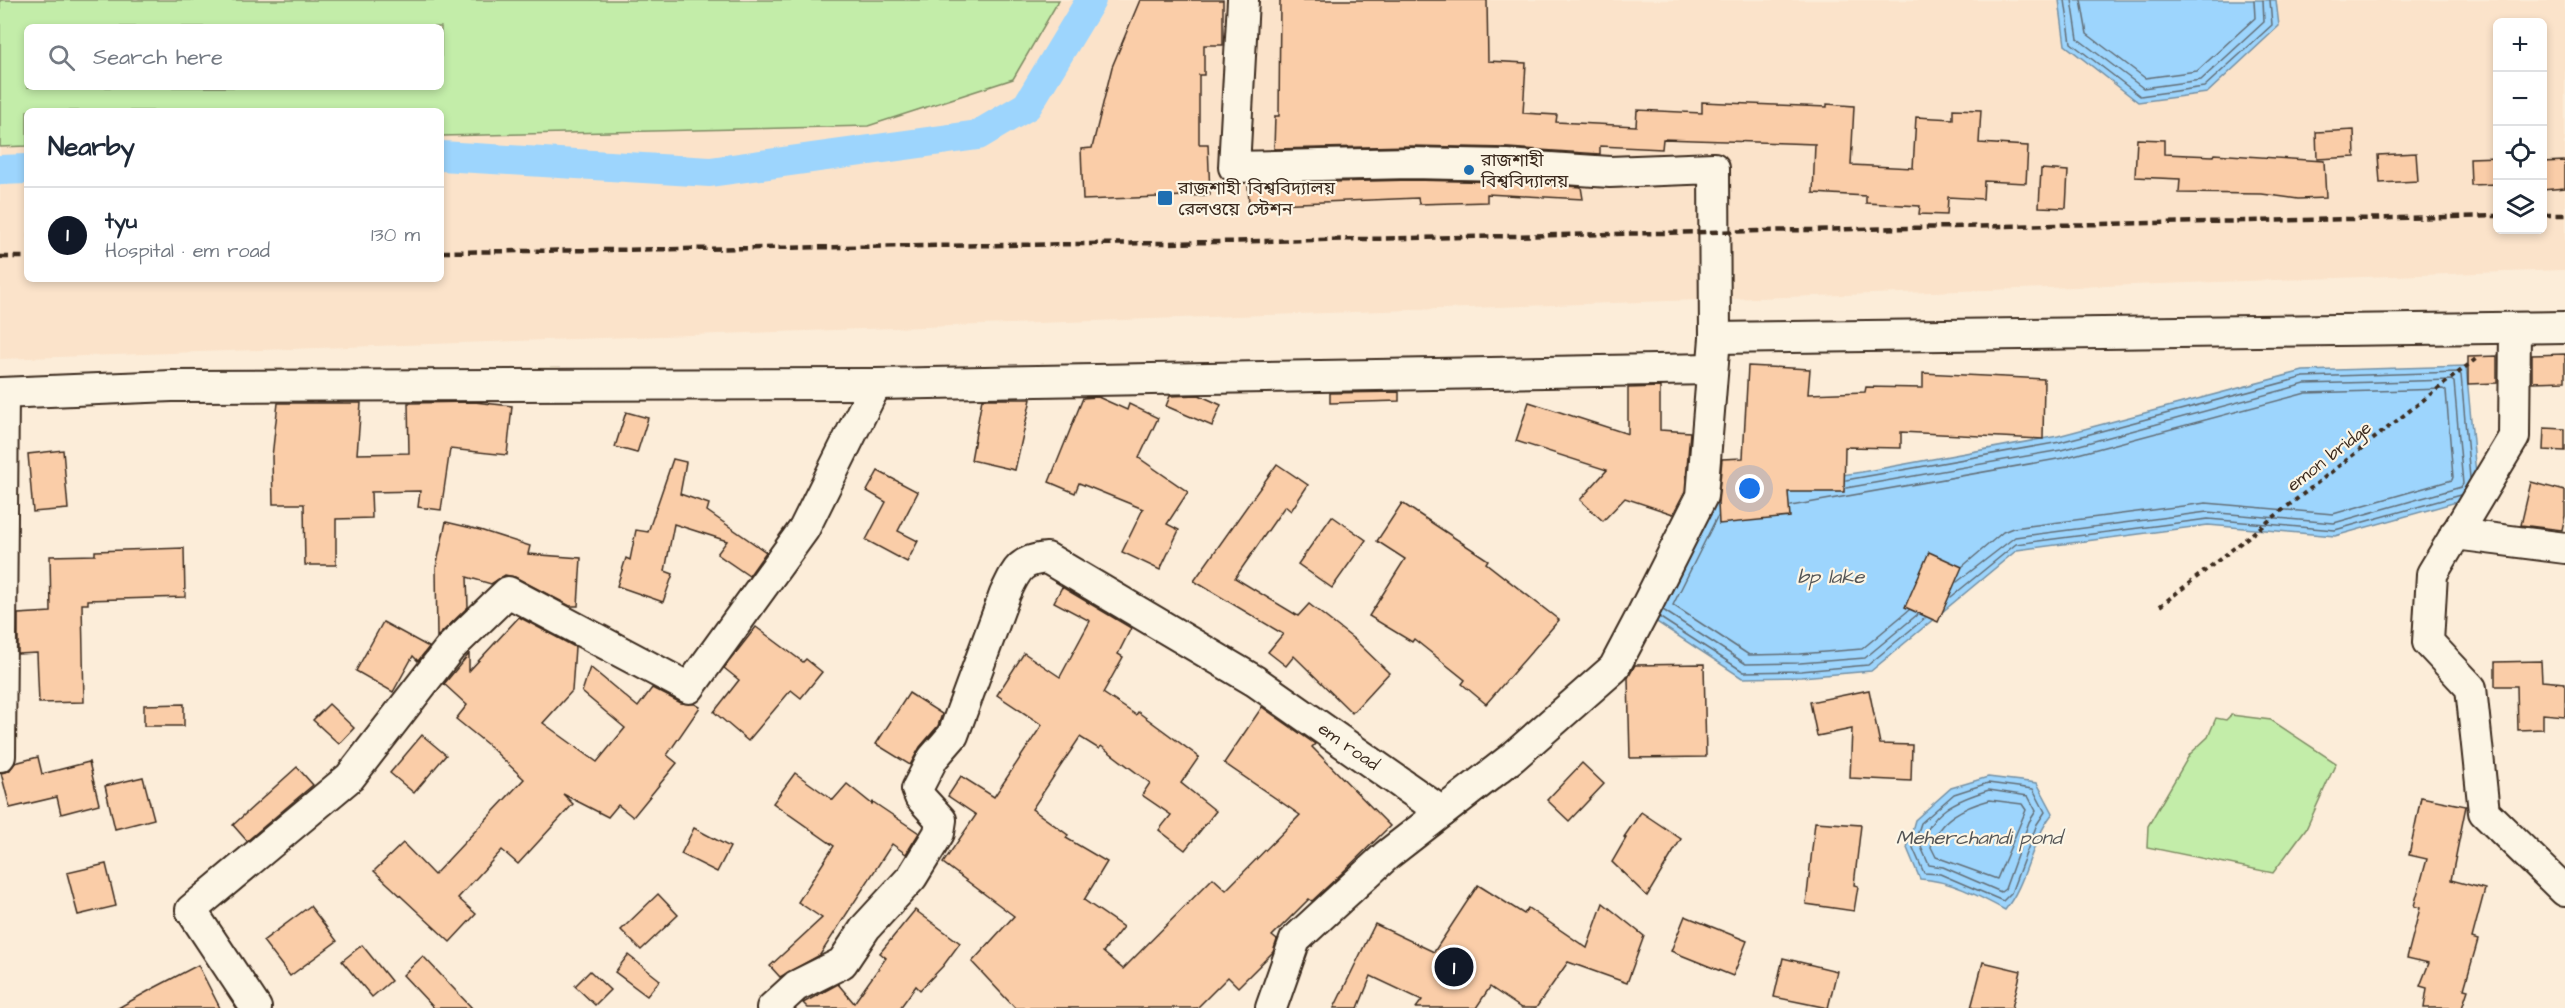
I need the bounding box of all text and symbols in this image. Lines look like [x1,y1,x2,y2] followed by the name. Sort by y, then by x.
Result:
[2493,18,2547,234] map controls
[2493,18,2547,72] button: +
[24,24,444,90] search box
[45,41,78,74] icon: search
[93,42,223,73] text: Search here
[2493,72,2547,126] button: −
[2493,126,2547,180] button: locate
[48,129,135,165] text: Nearby
[1480,148,1569,194] place label: রাজশাহী বিশ্ববিদ্যালয়
[1462,163,1476,177] marker: রাজশাহী বিশ্ববিদ্যালয়
[1177,176,1336,222] place label: রাজশাহী বিশ্ববিদ্যালয় রেলওয়ে স্টেশন
[2493,180,2547,234] button: layers
[1156,189,1174,207] marker: রাজশাহী বিশ্ববিদ্যালয় রেলওয়ে স্টেশন
[105,206,137,237] text: tyu
[66,221,69,249] text: 1
[371,221,420,249] text: 130 m
[105,237,270,265] text: Hospital · em road
[2282,415,2378,498] street label: emon bridge
[1735,474,1764,503] your location
[1798,563,1866,591] water label: bp lake
[1313,716,1384,777] street label: em road
[1896,824,2066,852] water label: Meherchandi pond
[1434,944,1474,990] pin: 1

